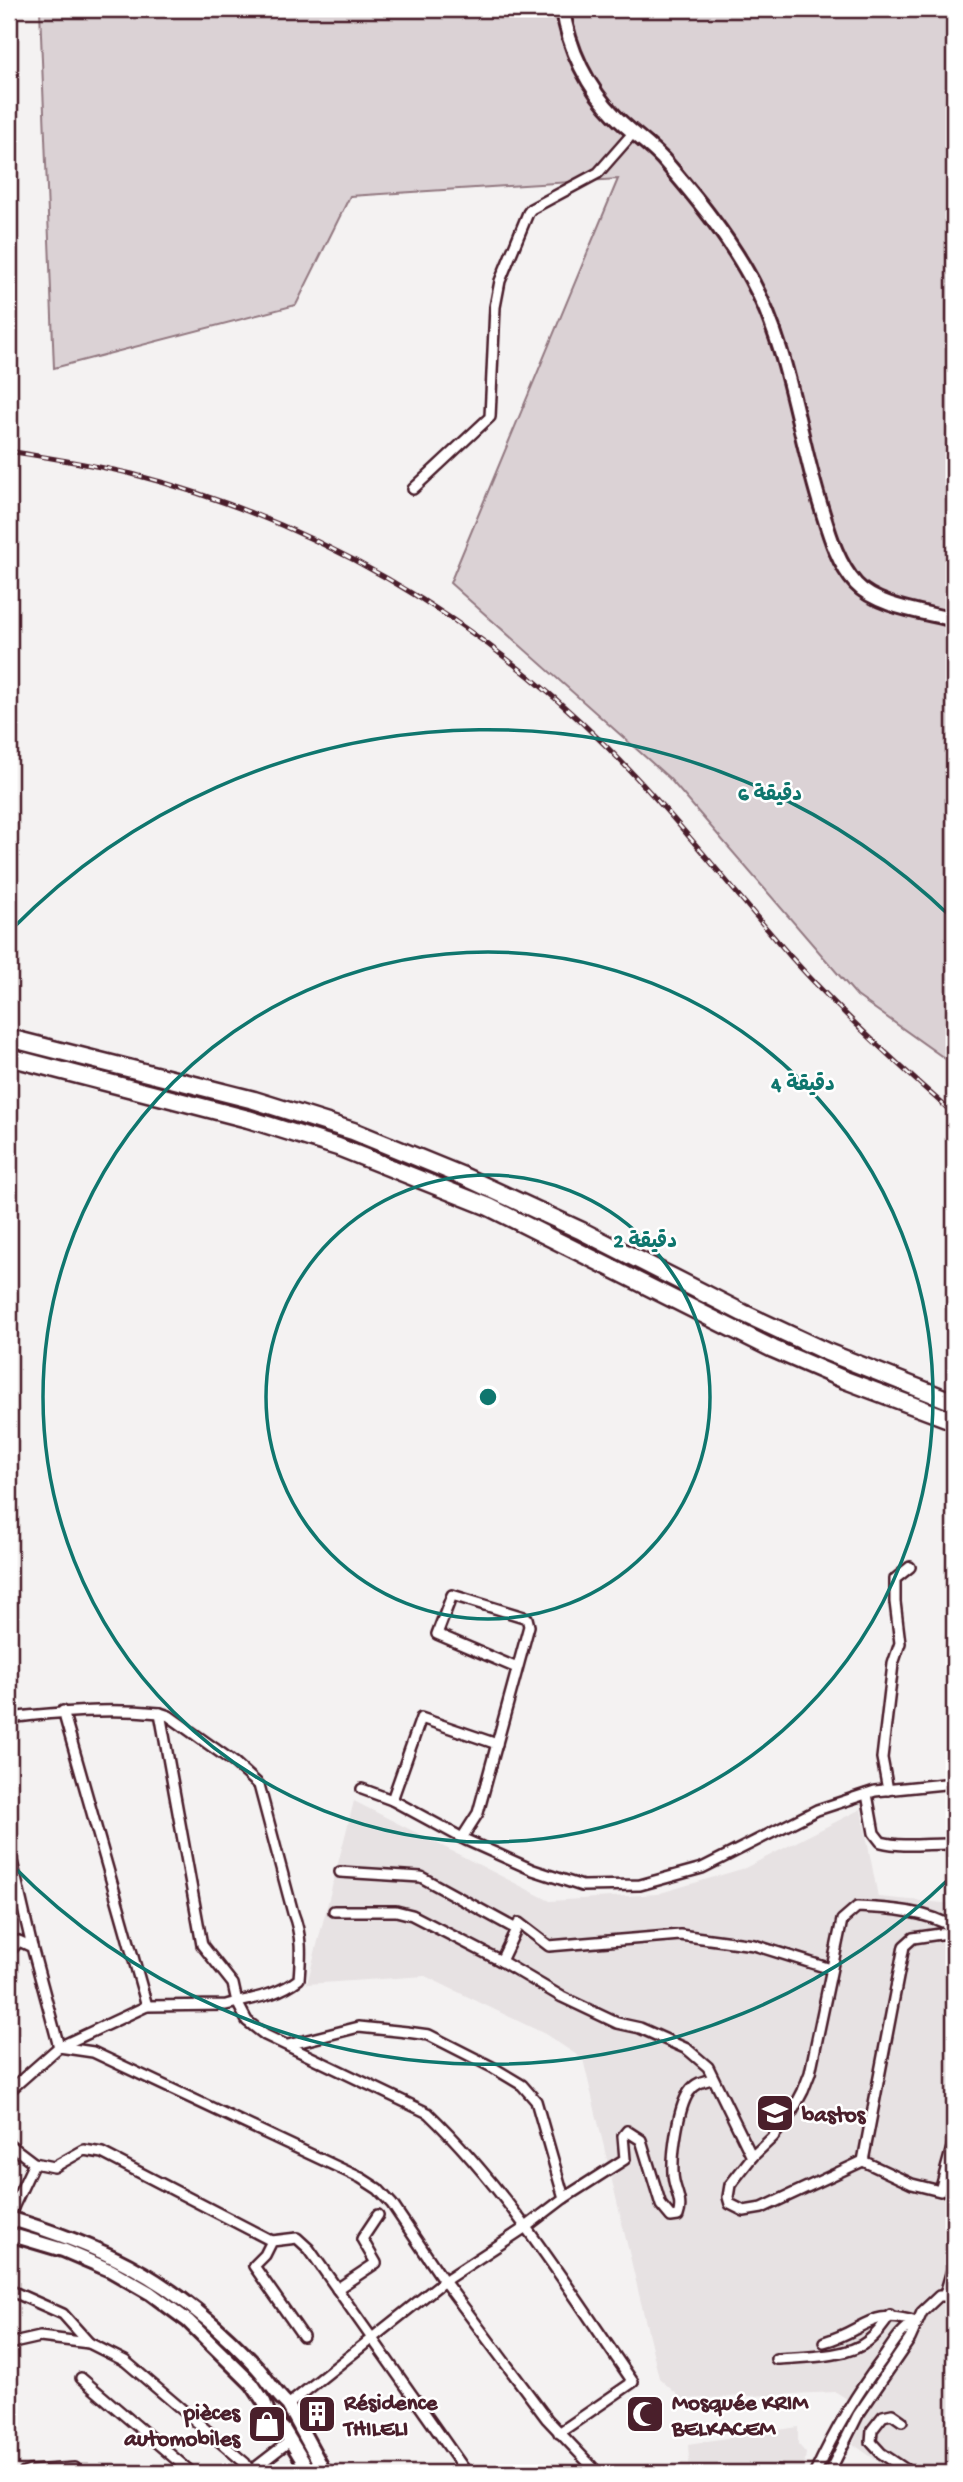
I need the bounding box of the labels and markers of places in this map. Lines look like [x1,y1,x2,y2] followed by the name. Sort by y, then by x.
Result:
[476,1385,500,1409] centre of rings
[754,2092,796,2134] school or university icon: bastos
[801,2103,867,2130] place label: bastos
[342,2391,438,2444] place label: Résidence THILELI
[671,2391,809,2444] place label: Mosquée KRIM BELKACEM
[296,2393,338,2435] building icon: Résidence THILELI
[624,2393,666,2435] mosque icon: Mosquée KRIM BELKACEM
[123,2401,242,2454] place label: pièces automobiles
[246,2403,288,2445] shop icon: pièces automobiles

